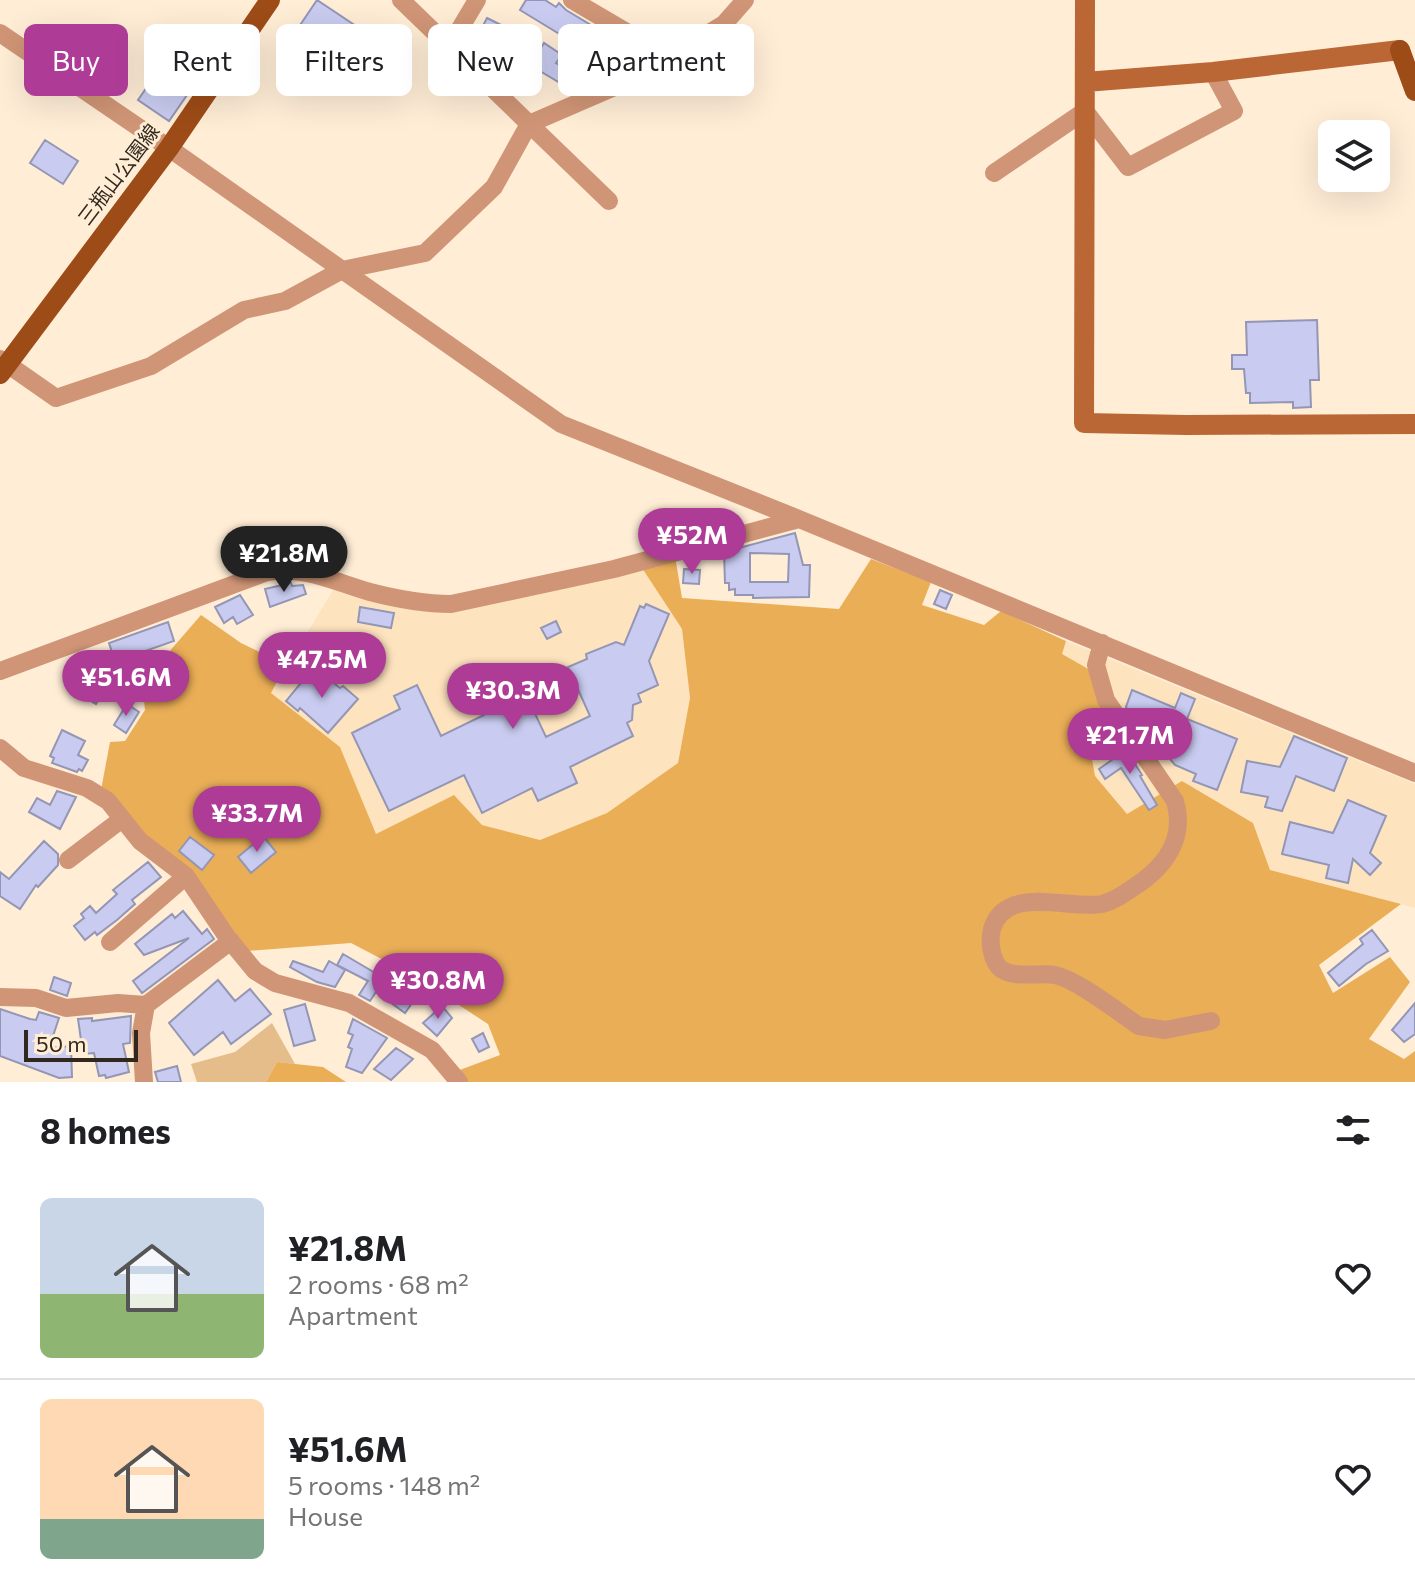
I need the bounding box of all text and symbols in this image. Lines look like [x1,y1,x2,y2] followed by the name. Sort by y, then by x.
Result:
[24,24,128,96] chip: Buy
[144,24,260,96] chip: Rent
[276,24,412,96] chip: Filters
[428,24,542,96] chip: New
[558,24,754,96] chip: Apartment
[72,119,164,229] street label: 三瓶山公園線
[1318,120,1390,192] map controls
[1318,120,1390,192] button: layers
[645,508,739,576] pin: ¥52M
[656,518,728,549] text: ¥52M
[219,526,349,594] pin: ¥21.8M
[239,536,329,567] text: ¥21.8M
[257,632,387,700] pin: ¥47.5M
[276,642,368,673] text: ¥47.5M
[61,650,191,718] pin: ¥51.6M
[80,660,172,691] text: ¥51.6M
[448,663,578,731] pin: ¥30.3M
[465,673,561,704] text: ¥30.3M
[1065,708,1195,776] pin: ¥21.7M
[1085,718,1175,749] text: ¥21.7M
[192,786,322,854] pin: ¥33.7M
[211,796,303,827] text: ¥33.7M
[373,953,503,1021] pin: ¥30.8M
[390,963,486,994] text: ¥30.8M
[24,1026,138,1062] scale bar
[36,1030,86,1057] text: 50 m
[1331,1108,1375,1152] icon: filters
[40,1109,171,1151] text: 8 homes
[288,1226,407,1268] text: ¥21.8M
[104,1230,200,1326] icon: home
[1331,1256,1375,1300] icon: heart
[288,1268,469,1299] text: 2 rooms · 68 m²
[288,1299,418,1330] text: Apartment
[288,1427,408,1469] text: ¥51.6M
[104,1431,200,1527] icon: home
[1331,1457,1375,1501] icon: heart
[288,1469,480,1500] text: 5 rooms · 148 m²
[288,1500,363,1531] text: House

